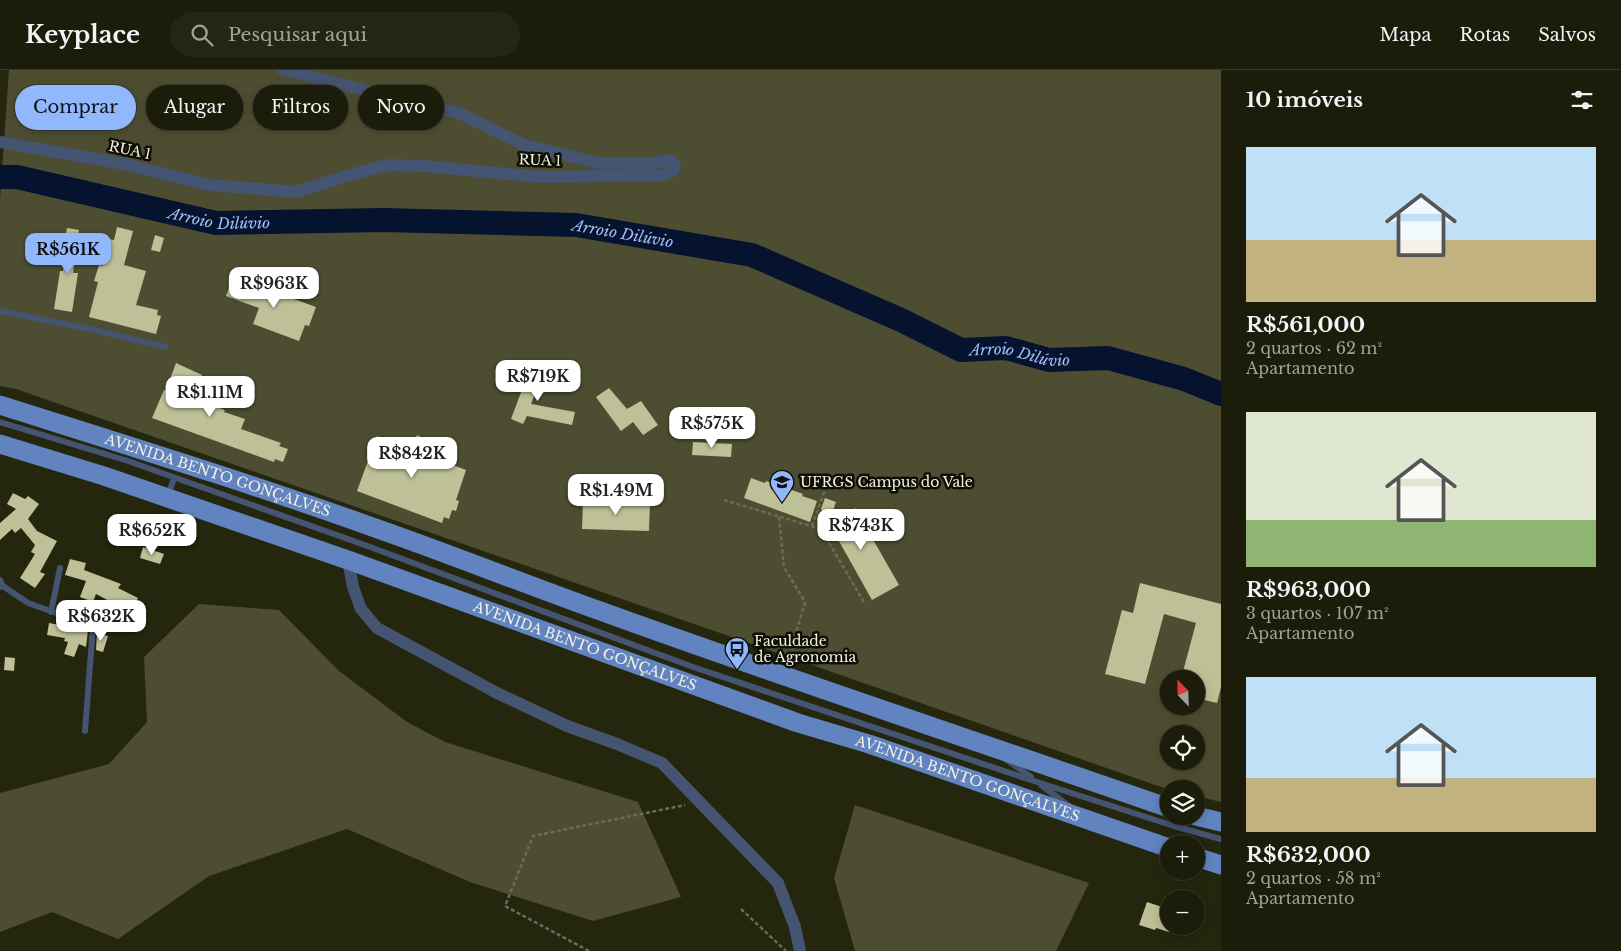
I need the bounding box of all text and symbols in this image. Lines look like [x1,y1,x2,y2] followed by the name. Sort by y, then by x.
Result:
[170,12,520,57] search box
[25,20,140,49] text: Keyplace
[188,21,216,49] icon: search
[228,23,367,46] text: Pesquisar aqui
[1380,24,1431,46] text: Mapa
[1459,24,1510,46] text: Rotas
[1538,24,1596,46] text: Salvos
[15,85,136,130] chip: Comprar
[146,85,243,130] chip: Alugar
[253,85,348,130] chip: Filtros
[358,85,444,130] chip: Novo
[1568,86,1596,114] icon: filters
[1246,87,1363,113] text: 10 imóveis
[107,137,153,163] street label: RUA 1
[518,150,562,170] street label: RUA 1
[1376,180,1466,270] icon: home
[165,202,270,232] water label: Arroio Dilúvio
[569,215,675,251] water label: Arroio Dilúvio
[27,232,109,275] pin: R$561K
[36,239,100,259] text: R$561K
[233,266,315,309] pin: R$963K
[240,273,308,293] text: R$963K
[1246,312,1365,338] text: R$561,000
[967,338,1070,370] water label: Arroio Dilúvio
[1246,338,1382,358] text: 2 quartos · 62 m²
[1246,358,1355,378] text: Apartamento
[497,360,579,402] pin: R$719K
[507,366,569,386] text: R$719K
[164,376,256,418] pin: R$1.11M
[177,382,243,402] text: R$1.11M
[671,406,753,449] pin: R$575K
[680,413,744,433] text: R$575K
[102,430,333,521] street label: AVENIDA BENTO GONÇALVES
[371,436,453,479] pin: R$842K
[378,443,446,463] text: R$842K
[1376,445,1466,535] icon: home
[769,469,795,503] school or university icon: UFRGS Campus do Vale
[800,473,973,491] place label: UFRGS Campus do Vale
[570,474,662,516] pin: R$1.49M
[579,480,653,500] text: R$1.49M
[820,508,902,551] pin: R$743K
[111,514,193,556] pin: R$652K
[828,515,894,535] text: R$743K
[118,520,186,540] text: R$652K
[1246,577,1371,603] text: R$963,000
[470,597,699,695] street label: AVENIDA BENTO GONÇALVES
[60,600,142,642] pin: R$632K
[1246,603,1389,623] text: 3 quartos · 107 m²
[67,606,135,626] text: R$632K
[1246,623,1355,643] text: Apartamento
[754,632,856,666] place label: Faculdade de Agronomia
[724,636,750,670] bus stop icon: Faculdade de Agronomia
[1160,670,1205,715] north arrow
[1160,670,1205,935] map controls
[1376,710,1466,800] icon: home
[1160,725,1205,770] button: locate
[852,731,1082,825] street label: AVENIDA BENTO GONÇALVES
[1160,780,1205,825] button: layers
[1160,835,1205,880] button: +
[1246,842,1371,868] text: R$632,000
[1246,868,1381,888] text: 2 quartos · 58 m²
[1246,888,1355,908] text: Apartamento
[1160,890,1205,935] button: −

